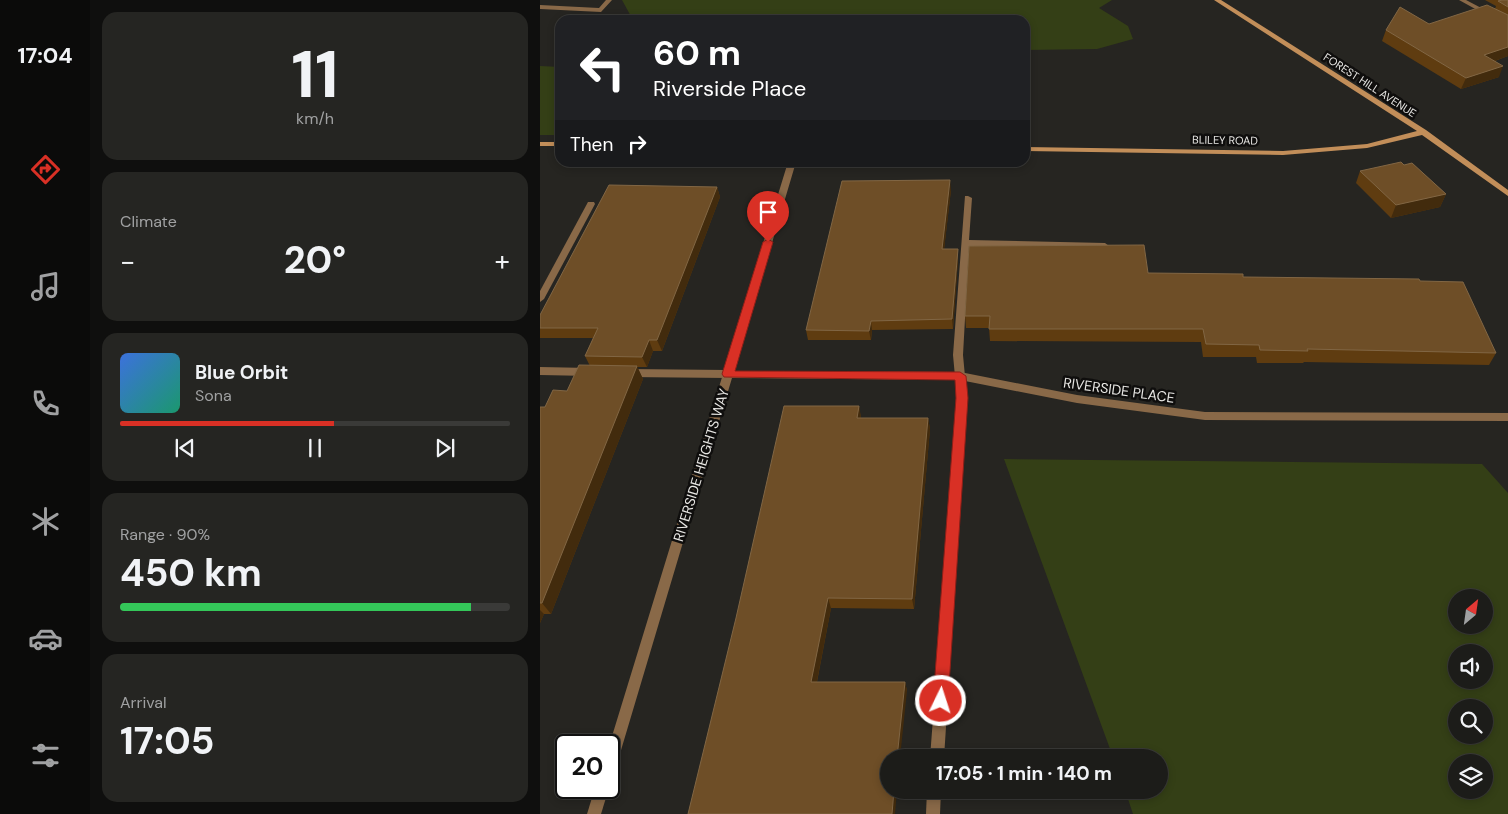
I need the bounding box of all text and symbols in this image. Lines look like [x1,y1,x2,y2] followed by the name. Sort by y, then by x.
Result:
[653,30,741,76] text: 60 m
[291,33,339,117] text: 11
[570,35,635,100] icon: left
[17,41,73,70] text: 17:04
[1321,50,1419,120] street label: FOREST HILL AVENUE
[653,74,806,103] text: Riverside Place
[296,108,334,129] text: km/h
[623,130,651,158] icon: right
[570,132,613,157] text: Then
[1192,132,1258,148] street label: BLILEY ROAD
[28,152,63,187] icon: directions
[747,191,789,242] pin
[754,198,782,226] icon: arrive
[120,211,177,232] text: Climate
[284,235,346,285] text: 20°
[120,243,135,280] text: −
[495,243,510,280] text: +
[28,269,63,304] icon: music
[195,360,288,385] text: Blue Orbit
[1062,373,1176,407] street label: RIVERSIDE PLACE
[195,385,232,406] text: Sona
[28,386,63,421] icon: phone
[669,386,733,544] street label: RIVERSIDE HEIGHTS WAY
[171,434,199,462] icon: previous
[301,434,329,462] icon: pause
[431,434,459,462] icon: next
[28,504,63,539] icon: climate
[120,524,210,545] text: Range · 90%
[120,548,262,598] text: 450 km
[1448,589,1492,634] north arrow
[1448,589,1493,799] map controls
[28,621,63,656] icon: car
[1448,644,1493,689] button: sound
[914,674,966,726] position arrow
[120,692,167,713] text: Arrival
[1448,699,1493,744] button: search
[120,716,214,766] text: 17:05
[555,734,620,799] speed limit sign: 20
[28,738,63,773] icon: filters
[1448,754,1493,799] button: layers
[936,761,1112,786] text: 17:05 · 1 min · 140 m

